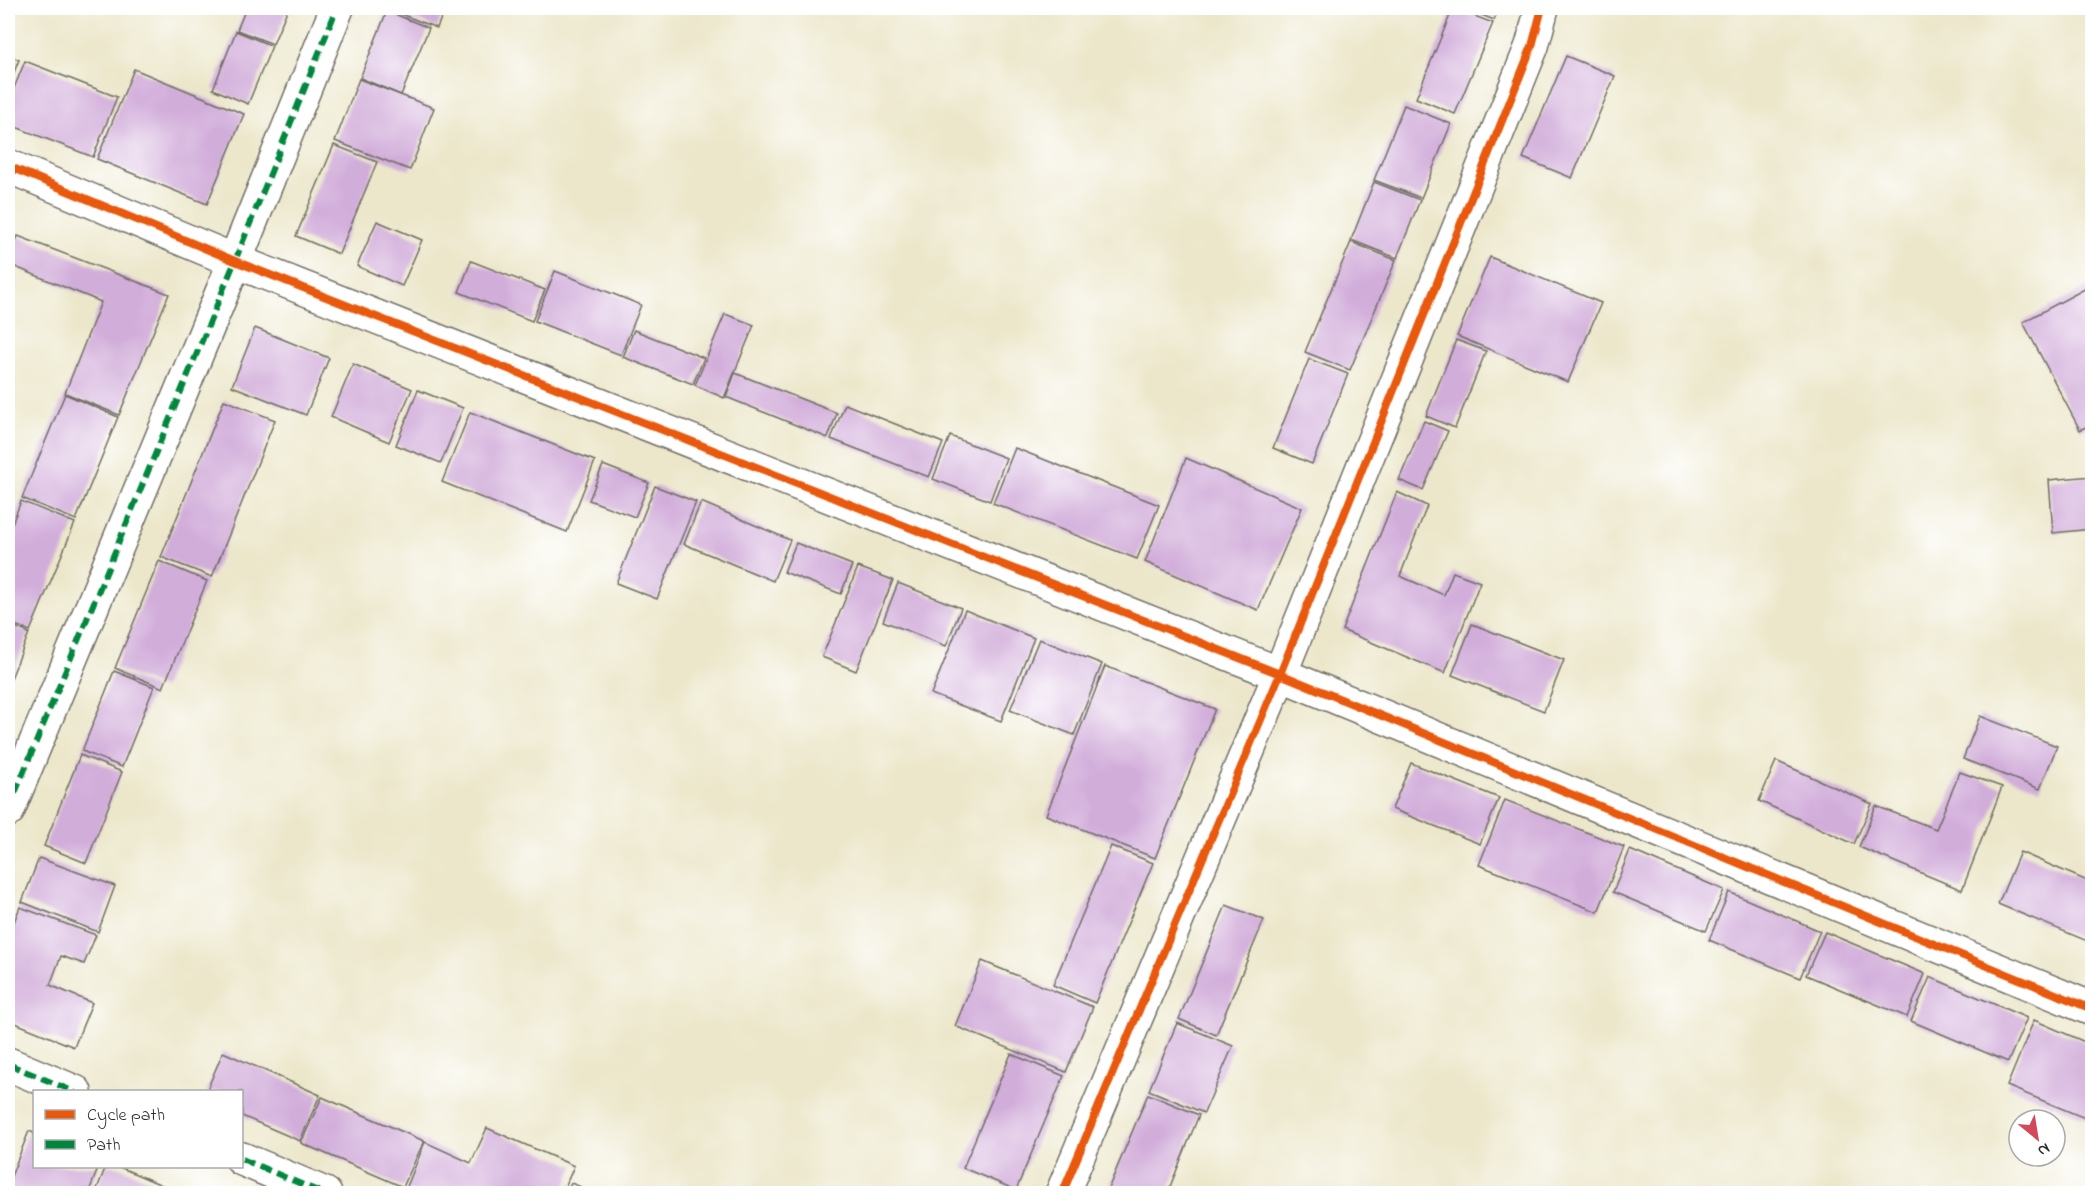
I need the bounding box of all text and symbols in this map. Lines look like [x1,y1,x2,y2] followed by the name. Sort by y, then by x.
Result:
[33,1090,243,1168] legend
[87,1103,165,1129] text: Cycle path
[2007,1108,2067,1168] north arrow
[87,1133,121,1159] text: Path
[2033,1136,2054,1162] text: N

